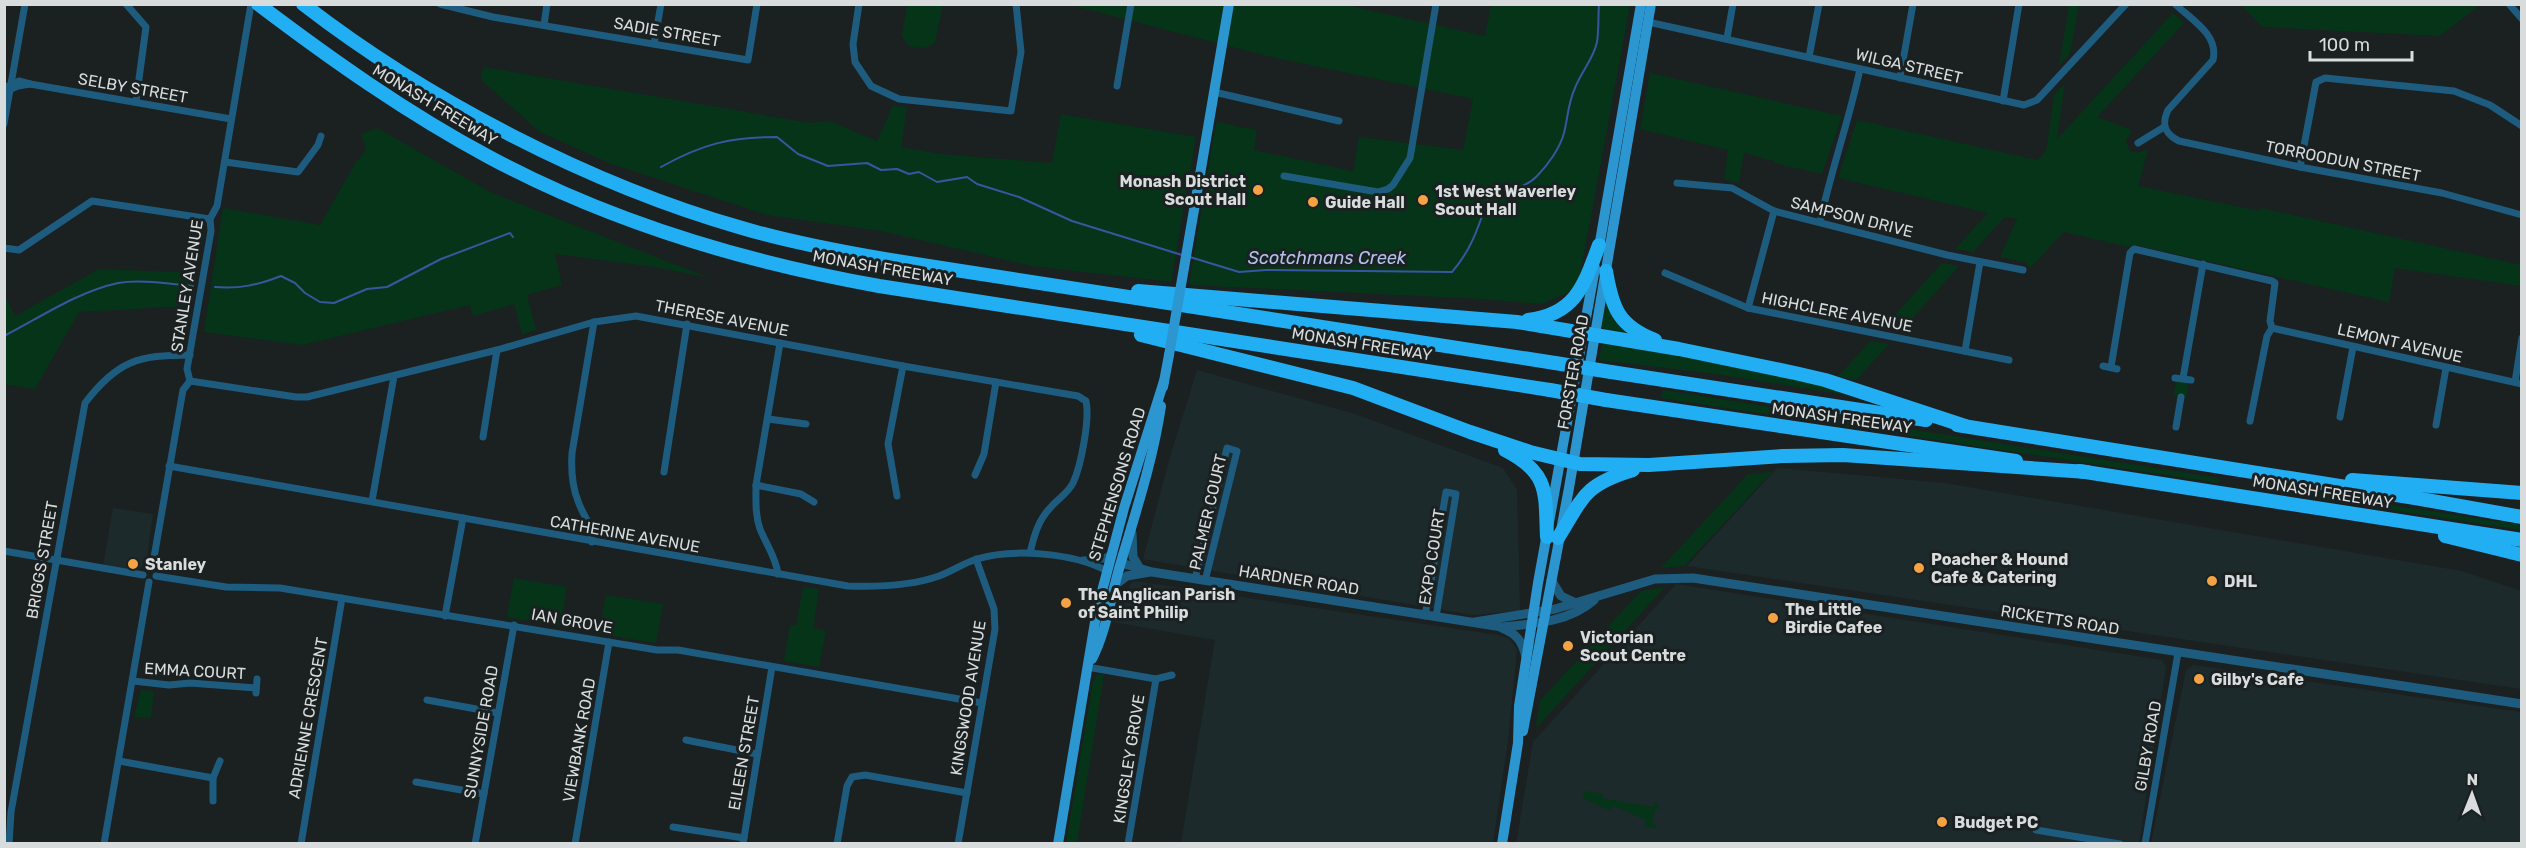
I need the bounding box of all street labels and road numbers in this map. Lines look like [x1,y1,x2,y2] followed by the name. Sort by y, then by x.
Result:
[612,13,722,51] street label: SADIE STREET
[1854,44,1964,88] street label: WILGA STREET
[369,60,501,150] street label: MONASH FREEWAY
[77,69,189,107] street label: SELBY STREET
[2264,137,2422,185] street label: TORROODUN STREET
[1789,193,1915,241] street label: SAMPSON DRIVE
[167,218,207,354] street label: STANLEY AVENUE
[811,246,955,290] street label: MONASH FREEWAY
[1760,288,1914,336] street label: HIGHCLERE AVENUE
[654,296,790,340] street label: THERESE AVENUE
[1554,313,1592,431] street label: FORSTER ROAD
[2336,319,2464,367] street label: LEMONT AVENUE
[1290,324,1434,364] street label: MONASH FREEWAY
[1770,399,1914,437] street label: MONASH FREEWAY
[1085,405,1149,563] street label: STEPHENSONS ROAD
[1185,452,1231,572] street label: PALMER COURT
[2251,472,2395,512] street label: MONASH FREEWAY
[22,500,62,620] street label: BRIGGS STREET
[1415,508,1449,606] street label: EXPO COURT
[549,511,701,557] street label: CATHERINE AVENUE
[1237,561,1361,599] street label: HARDNER ROAD
[1999,601,2121,639] street label: RICKETTS ROAD
[530,605,614,637] street label: IAN GROVE
[946,619,990,777] street label: KINGSWOOD AVENUE
[284,636,332,800] street label: ADRIENNE CRESCENT
[144,659,246,683] street label: EMMA COURT
[460,664,502,800] street label: SUNNYSIDE ROAD
[559,676,599,804] street label: VIEWBANK ROAD
[1109,693,1149,825] street label: KINGSLEY GROVE
[725,694,763,812] street label: EILEEN STREET
[2131,699,2165,793] street label: GILBY ROAD

